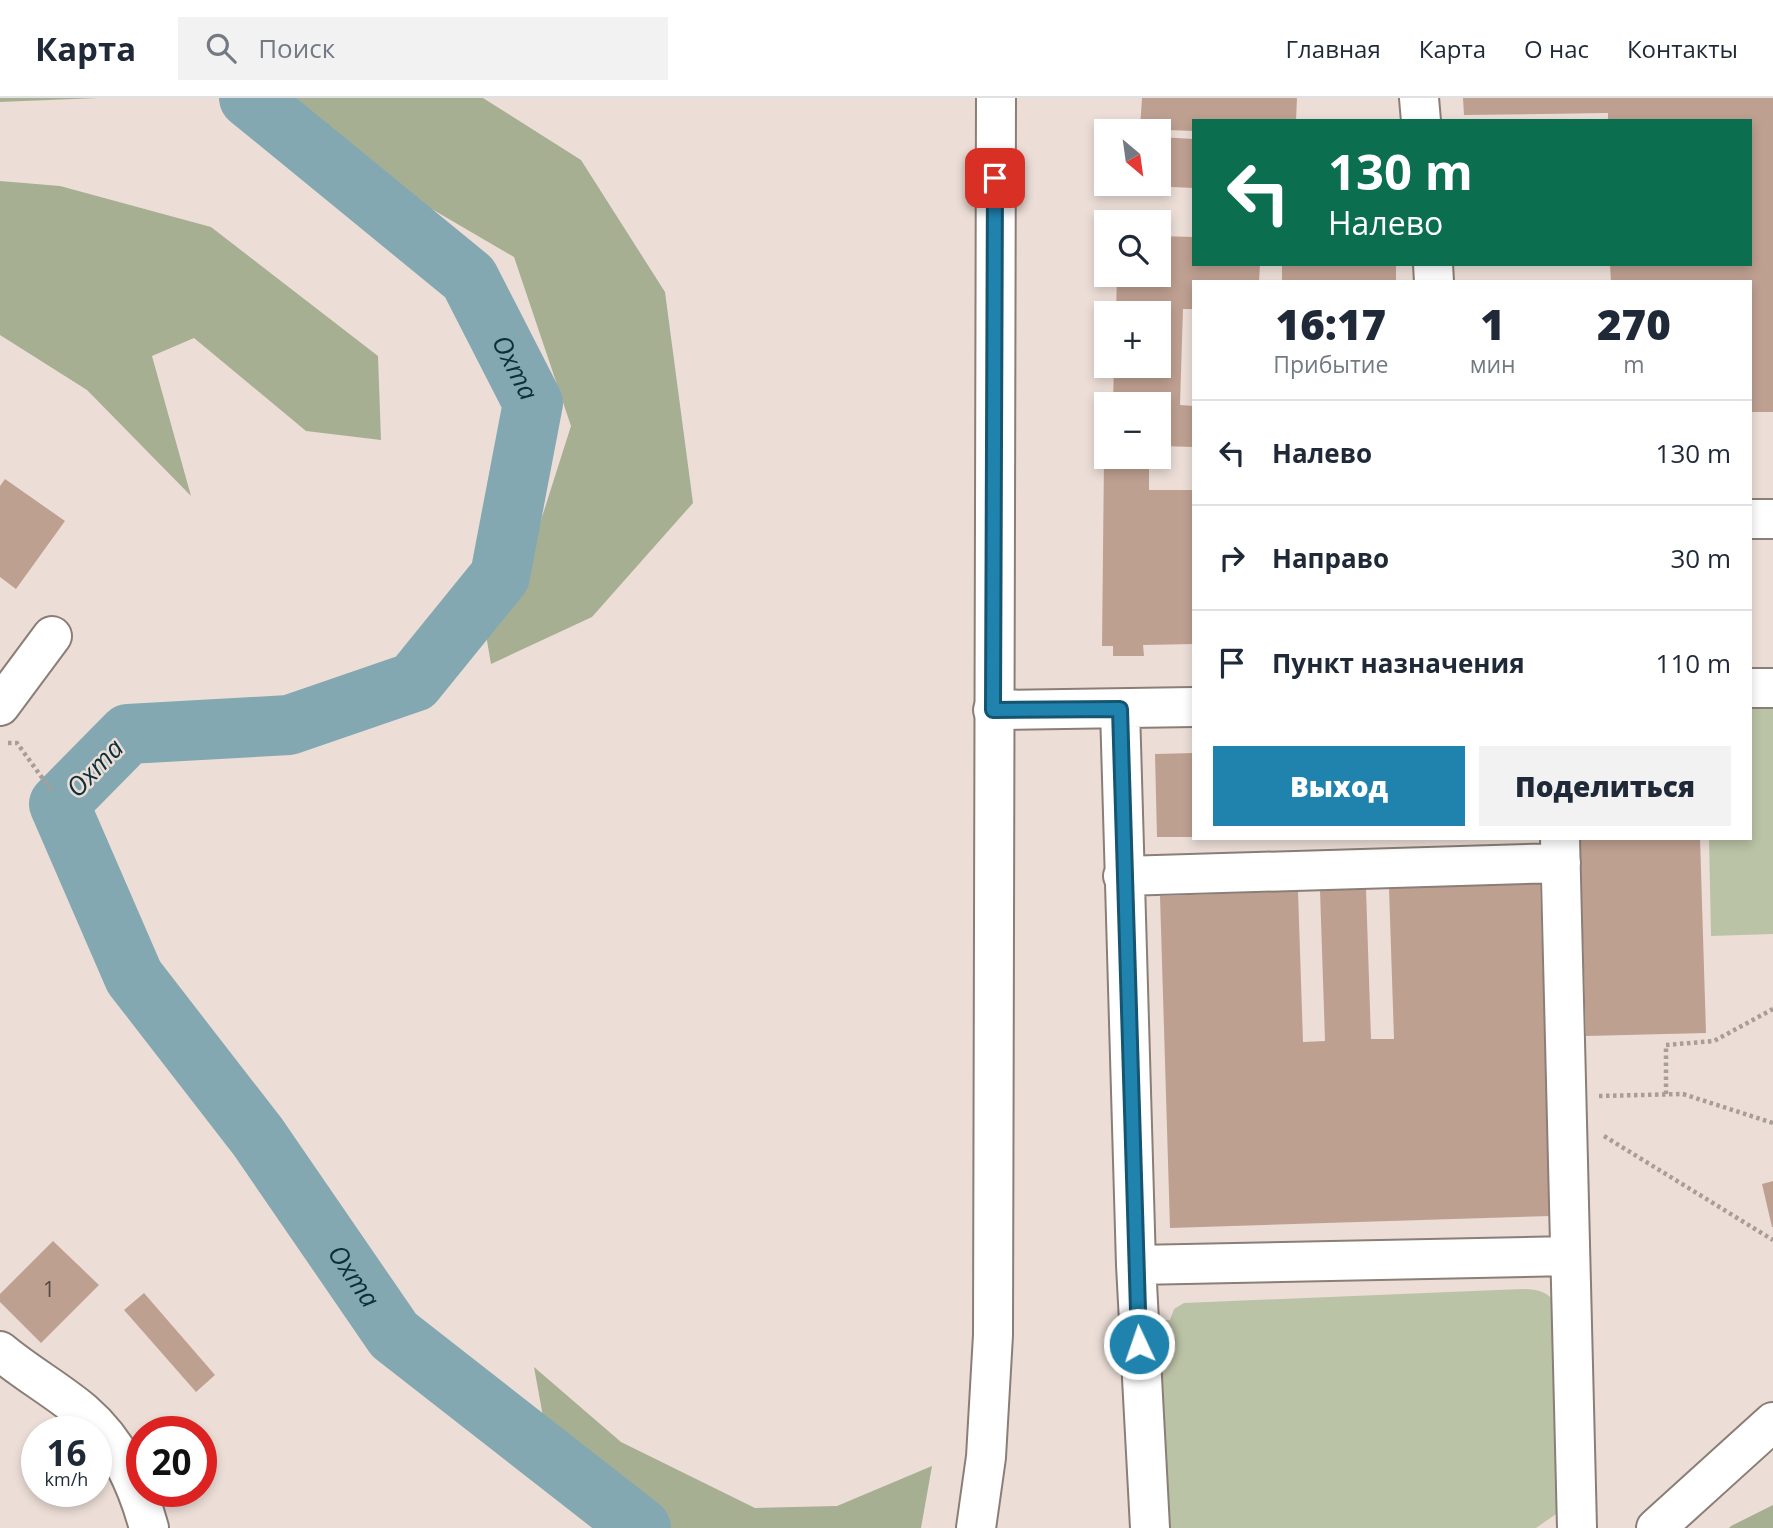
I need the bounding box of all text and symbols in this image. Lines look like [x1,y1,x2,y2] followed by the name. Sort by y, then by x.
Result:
[178,17,668,80] search box
[35,26,136,71] text: Карта
[202,29,240,67] icon: search
[258,30,335,66] text: Поиск
[1286,32,1381,65] text: Главная
[1419,32,1486,65] text: Карта
[1524,32,1589,65] text: О нас
[1627,32,1738,65] text: Контакты
[1094,119,1171,196] north arrow
[1094,119,1171,469] map controls
[1328,138,1473,204] text: 130 m
[1213,147,1304,238] icon: left
[965,148,1025,208] pin
[976,159,1014,197] icon: arrive
[1328,201,1443,244] text: Налево
[1094,210,1171,287] button: search
[1276,295,1386,352] text: 16:17
[1480,295,1505,352] text: 1
[1597,295,1671,352] text: 270
[1094,301,1171,378] button: +
[484,328,548,406] water label: Охта
[1273,348,1388,380] text: Прибытие
[1470,348,1516,380] text: мин
[1623,348,1644,380] text: m
[1094,392,1171,469] button: −
[1213,434,1251,472] icon: left
[1272,435,1372,471] text: Налево
[1656,435,1731,471] text: 130 m
[1213,539,1251,577] icon: right
[1272,540,1389,576] text: Направо
[1670,540,1731,576] text: 30 m
[1213,644,1251,682] icon: arrive
[1272,645,1525,681] text: Пункт назначения
[1656,645,1731,681] text: 110 m
[58,730,131,804] water label: Охта
[1213,746,1465,826] button: Выход
[1479,746,1731,826] button: Поделиться
[320,1237,389,1314] water label: Охта
[43,1275,55,1303] house number: 1
[1102,1307,1176,1381] position arrow
[126,1416,217,1507] speed limit sign: 20
[46,1429,87,1476] text: 16
[45,1467,88,1491] text: km/h

